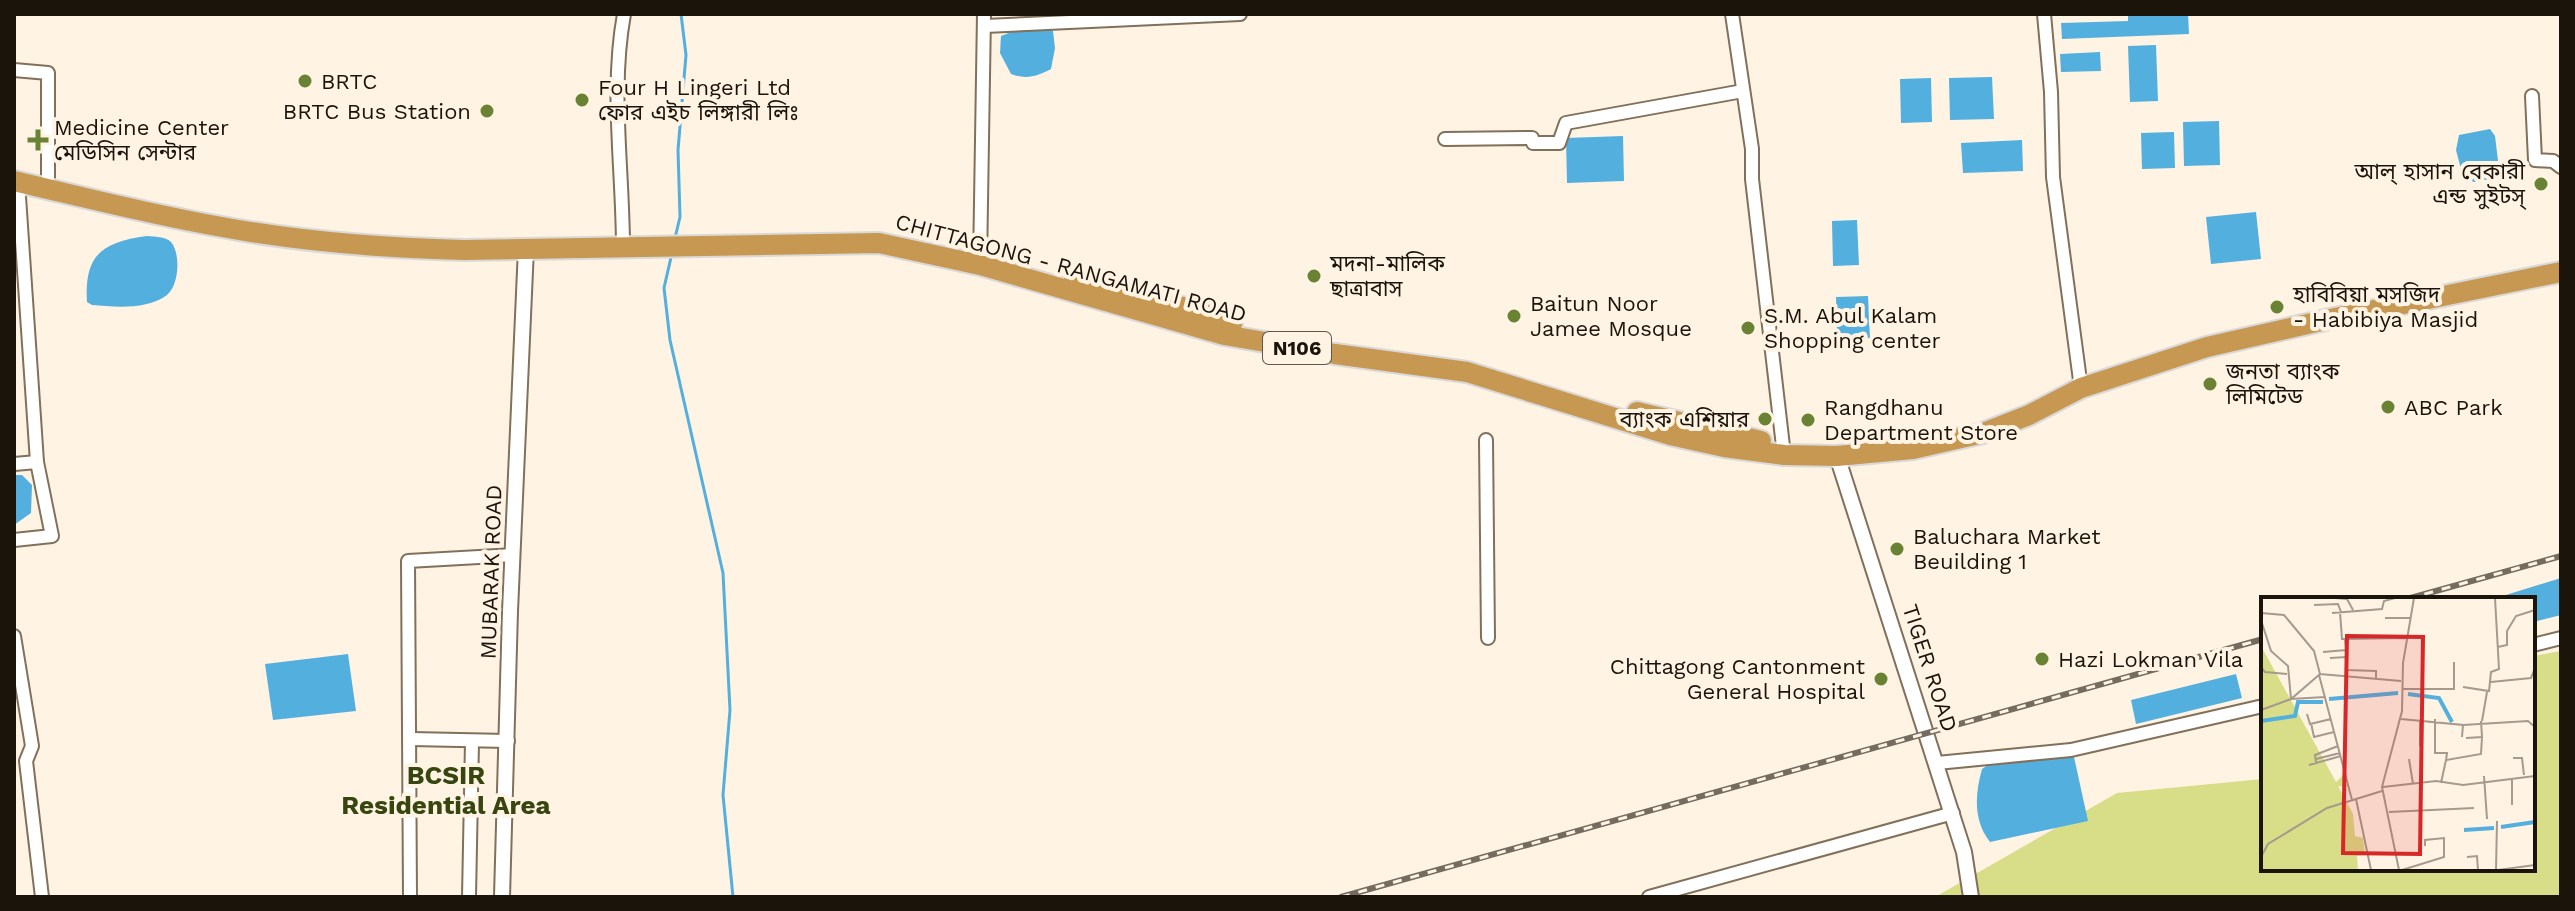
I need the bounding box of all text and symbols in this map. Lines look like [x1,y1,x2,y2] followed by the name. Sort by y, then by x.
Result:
[321,69,377,94] place label: BRTC
[296,72,314,90] marker: BRTC
[598,75,799,125] place label: Four H Lingeri Ltd ফোর এইচ লিঙ্গারী লিঃ
[573,91,591,109] marker: Four H Lingeri Ltd ফোর এইচ লিঙ্গারী লিঃ
[283,99,471,124] place label: BRTC Bus Station
[478,102,496,120] marker: BRTC Bus Station
[54,115,229,165] place label: Medicine Center মেডিসিন সেন্টার
[29,131,47,149] marker: Medicine Center মেডিসিন সেন্টার
[2353,159,2527,211] place label: আল্ হাসান বেকারী এন্ড সুইটস্
[2532,175,2550,193] marker: আল্ হাসান বেকারী এন্ড সুইটস্
[893,209,1249,327] street label: CHITTAGONG - RANGAMATI ROAD
[1329,251,1445,301] place label: মদনা-মালিক ছাত্রাবাস
[1305,267,1323,285] marker: মদনা-মালিক ছাত্রাবাস
[2292,282,2478,332] place label: হাবিবিয়া মসজিদ - Habibiya Masjid
[1530,291,1692,341] place label: Baitun Noor Jamee Mosque
[2268,298,2286,316] marker: হাবিবিয়া মসজিদ - Habibiya Masjid
[1764,303,1941,353] place label: S.M. Abul Kalam Shopping center
[1505,307,1523,325] marker: Baitun Noor Jamee Mosque
[1739,319,1757,337] marker: S.M. Abul Kalam Shopping center
[1263,332,1331,364] road number: N106
[2225,359,2340,409] place label: জনতা ব্যাংক লিমিটেড
[2201,375,2219,393] marker: জনতা ব্যাংক লিমিটেড
[1824,395,2018,445] place label: Rangdhanu Department Store
[2404,395,2503,420] place label: ABC Park
[2379,398,2397,416] marker: ABC Park
[1619,407,1750,432] place label: ব্যাংক এশিয়ার
[1756,410,1774,428] marker: ব্যাংক এশিয়ার
[1799,411,1817,429] marker: Rangdhanu Department Store
[475,484,507,660] street label: MUBARAK ROAD
[1913,524,2100,574] place label: Baluchara Market Beuilding 1
[1888,540,1906,558] marker: Baluchara Market Beuilding 1
[2261,597,2535,871] inset map
[1898,601,1962,735] street label: TIGER ROAD
[2058,647,2243,672] place label: Hazi Lokman Vila
[2033,650,2051,668] marker: Hazi Lokman Vila
[1610,654,1865,704] place label: Chittagong Cantonment General Hospital
[1872,670,1890,688] marker: Chittagong Cantonment General Hospital
[341,760,551,820] district label: BCSIR Residential Area

